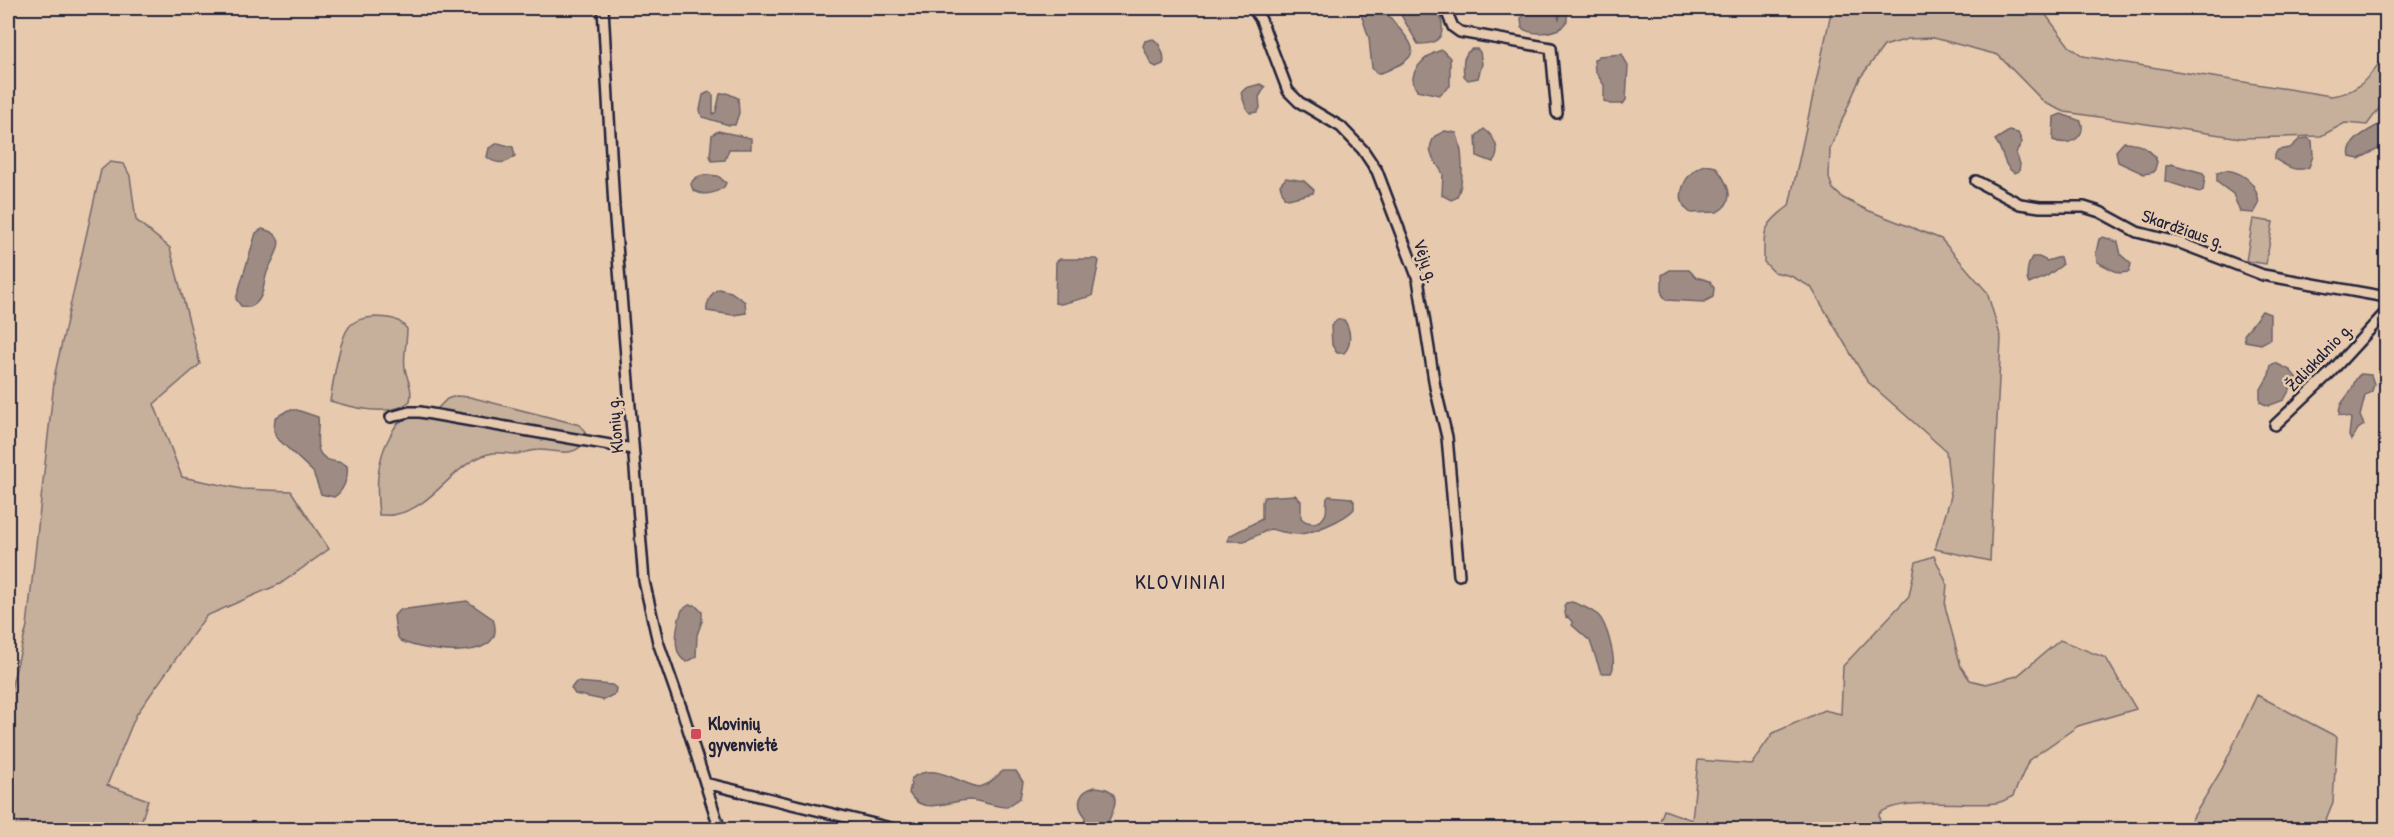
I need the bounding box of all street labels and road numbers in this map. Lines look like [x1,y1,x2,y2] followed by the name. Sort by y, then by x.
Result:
[2139,203,2228,254] street label: Skardžiaus g.
[1407,236,1446,286] street label: Vėjų g.
[2280,317,2358,397] street label: Žaliakalnio g.
[600,396,629,454] street label: Klonių g.

